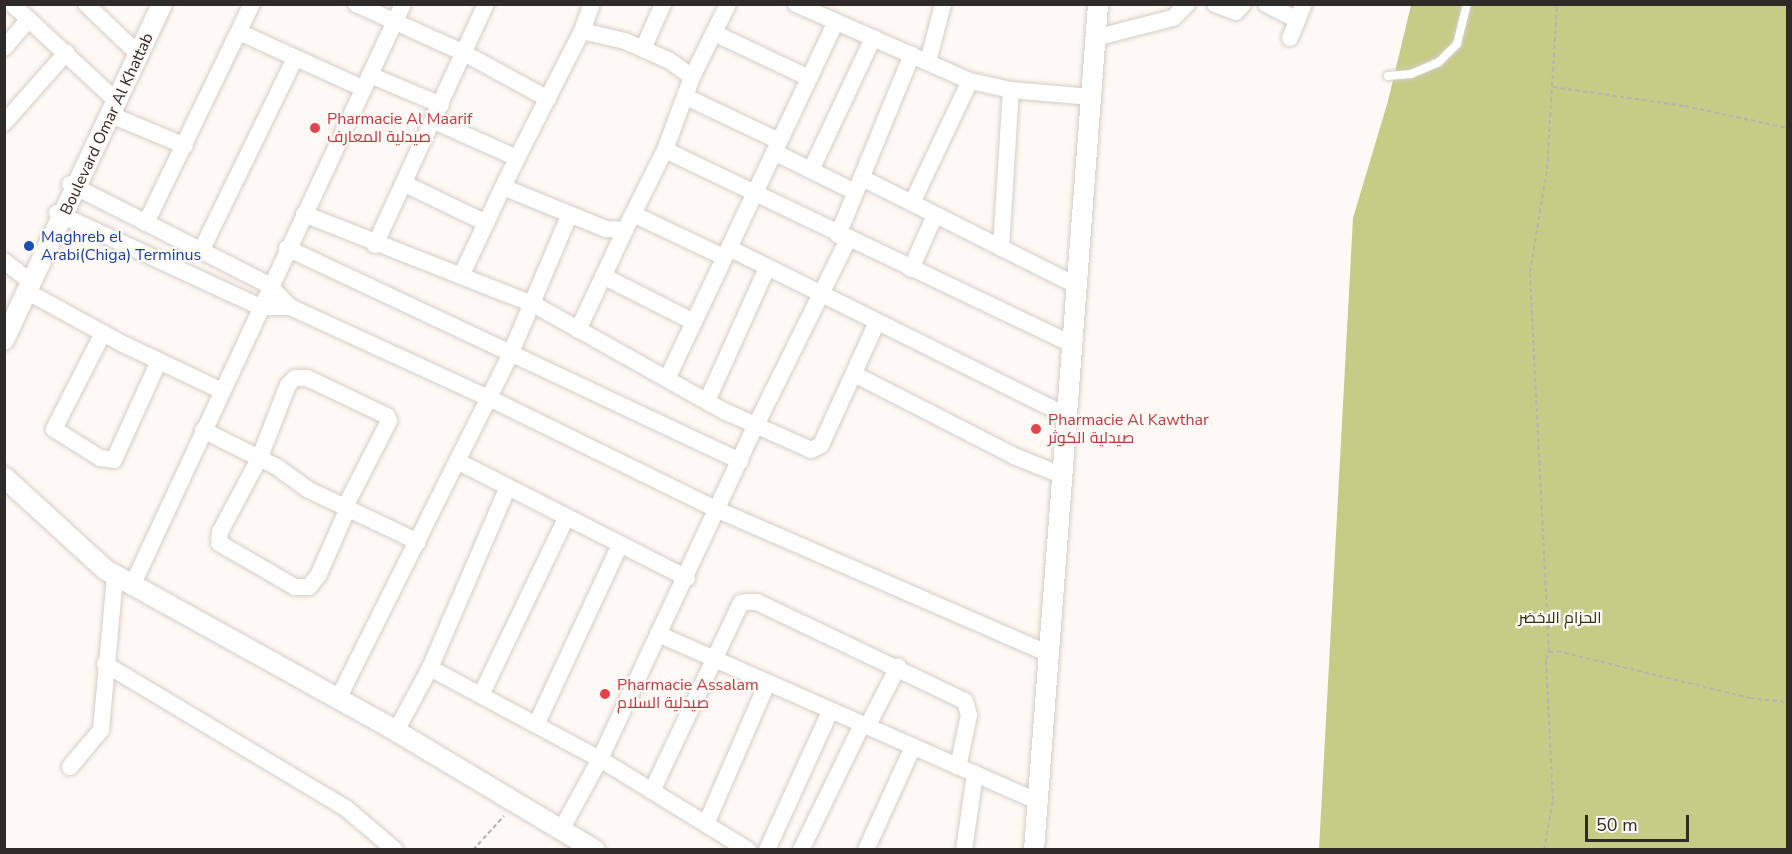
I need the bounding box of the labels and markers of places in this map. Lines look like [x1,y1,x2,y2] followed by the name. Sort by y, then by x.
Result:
[327,109,472,147] place label: Pharmacie Al Maarif صيدلية المعارف
[308,121,322,135] marker: Pharmacie Al Maarif صيدلية المعارف
[41,227,201,265] place label: Maghreb el Arabi(Chiga) Terminus
[22,239,36,253] marker: Maghreb el Arabi(Chiga) Terminus
[1048,410,1209,448] place label: Pharmacie Al Kawthar صيدلية الكوثر
[1029,422,1043,436] marker: Pharmacie Al Kawthar صيدلية الكوثر
[617,675,759,713] place label: Pharmacie Assalam صيدلية السلام
[598,687,612,701] marker: Pharmacie Assalam صيدلية السلام

